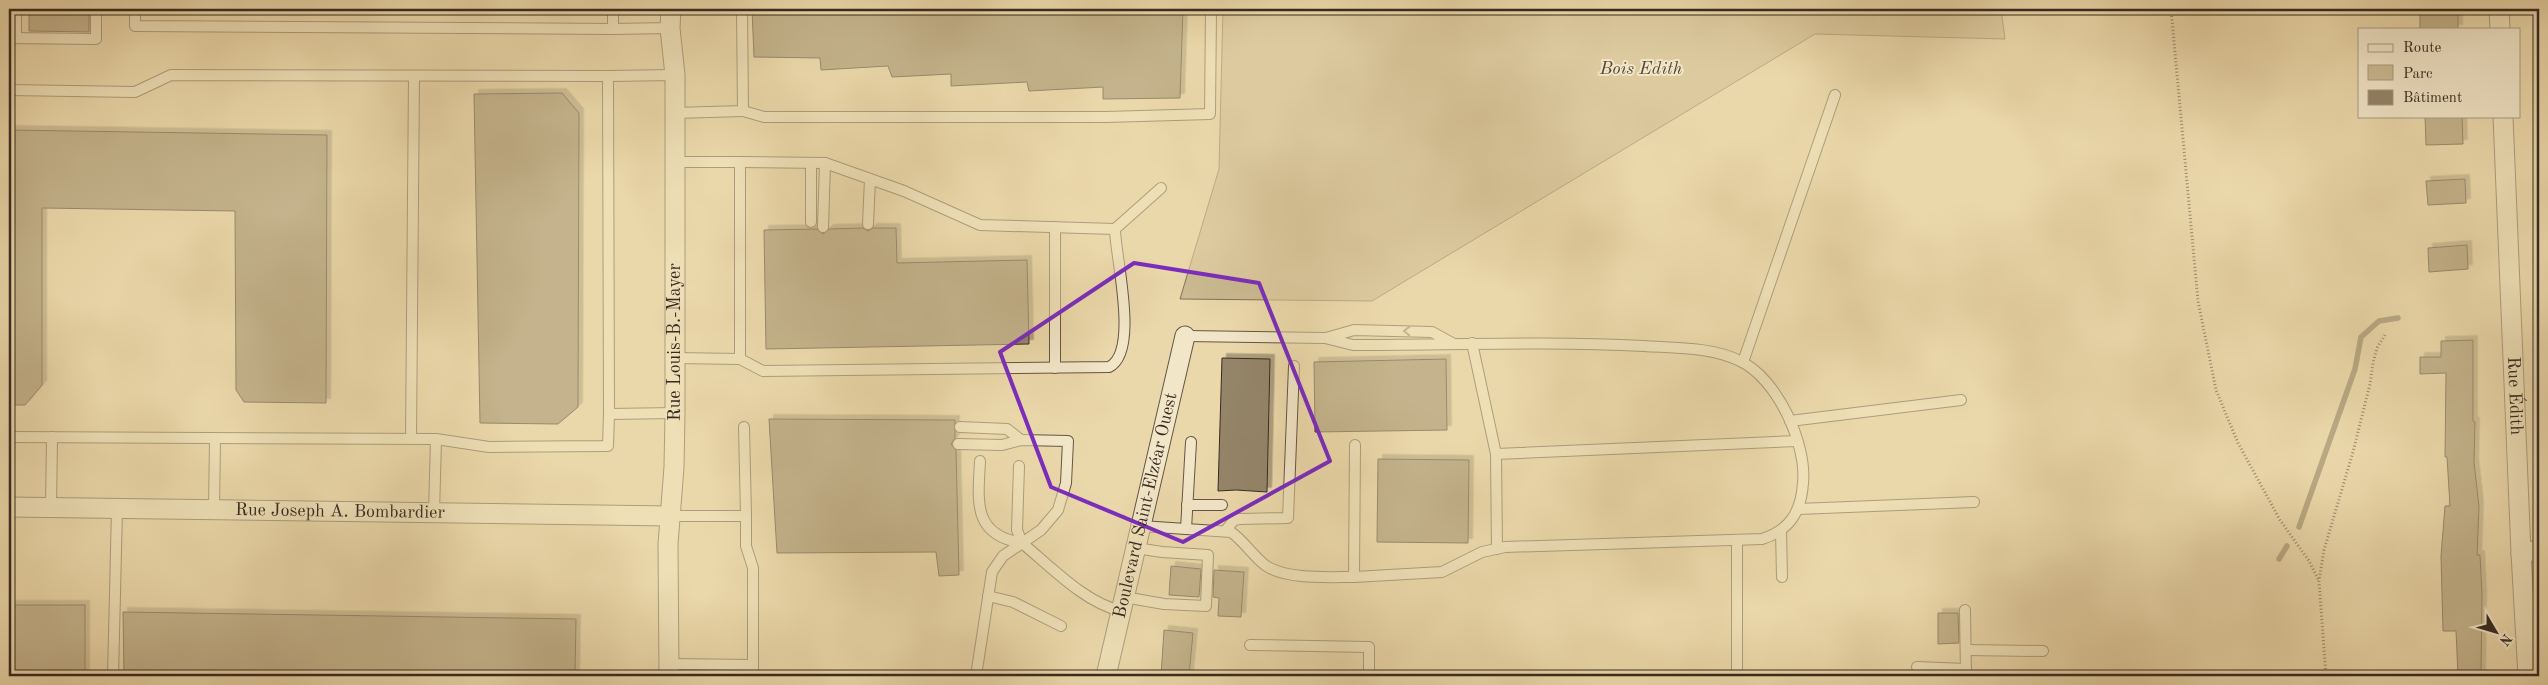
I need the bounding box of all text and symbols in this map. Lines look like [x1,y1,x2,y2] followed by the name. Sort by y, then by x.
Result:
[2358,28,2520,118] legend
[2403,41,2441,56] text: Route
[1599,60,1682,78] park label: Bois Edith
[2403,67,2433,82] text: Parc
[2403,91,2462,106] text: Bâtiment
[666,263,684,421] street label: Rue Louis-B.-Mayer
[1403,326,1411,337] one-way arrow
[2504,356,2528,436] street label: Rue Édith
[1111,391,1181,620] street label: Boulevard Saint-Elzéar Ouest
[235,501,446,522] street label: Rue Joseph A. Bombardier
[2470,608,2520,658] north arrow
[2496,631,2514,648] text: N

